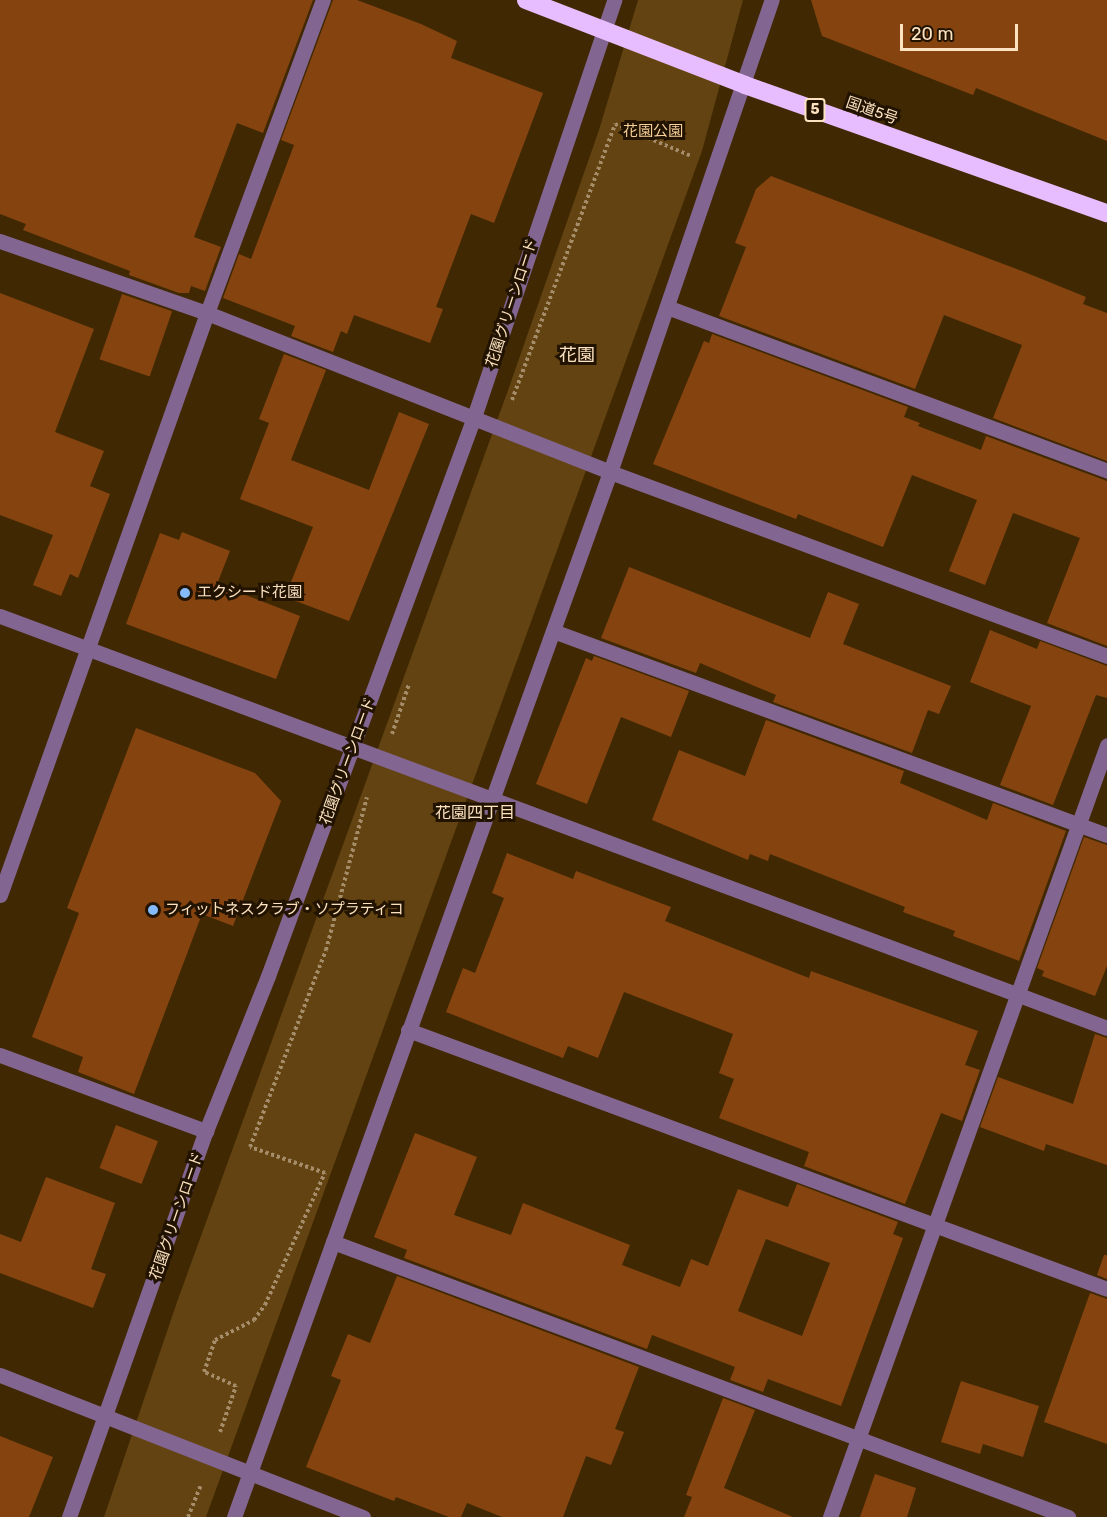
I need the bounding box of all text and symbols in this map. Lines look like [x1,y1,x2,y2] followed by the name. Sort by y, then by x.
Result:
[903,12,1022,50] scale bar
[911,23,953,45] text: 20 m
[844,94,900,128] street label: 国道5号
[803,99,827,121] road number: 5
[623,123,683,141] park label: 花園公園
[483,236,541,370] street label: 花園グリーンロード
[559,344,595,366] district label: 花園
[197,584,302,602] place label: エクシード花園
[178,586,192,600] marker: エクシード花園
[316,694,380,828] street label: 花園グリーンロード
[435,803,515,823] district label: 花園四丁目
[165,901,405,919] place label: フィットネスクラブ・ソプラティコ
[146,903,160,917] marker: フィットネスクラブ・ソプラティコ
[147,1149,207,1283] street label: 花園グリーンロード

